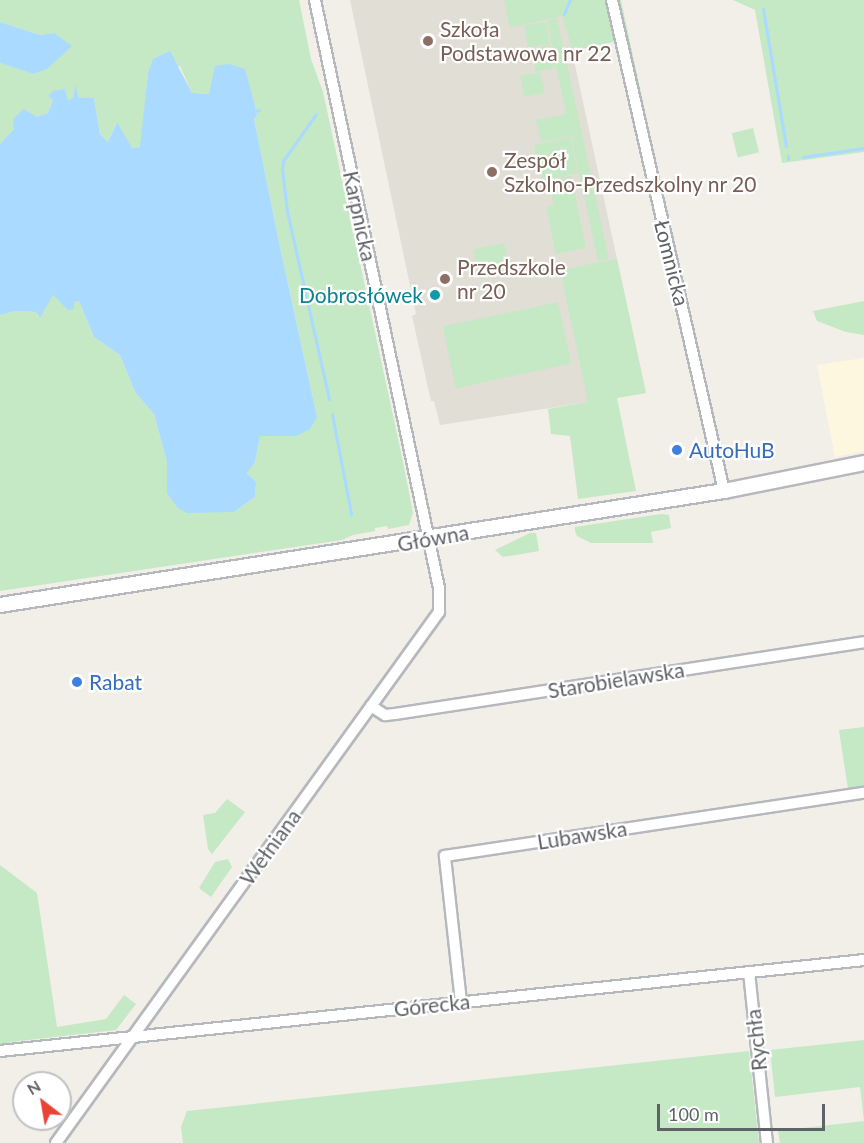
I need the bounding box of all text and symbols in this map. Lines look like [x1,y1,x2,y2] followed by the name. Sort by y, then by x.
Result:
[440,16,612,66] place label: Szkoła Podstawowa nr 22
[421,34,435,48] marker: Szkoła Podstawowa nr 22
[504,147,757,197] place label: Zespół Szkolno-Przedszkolny nr 20
[485,165,499,179] marker: Zespół Szkolno-Przedszkolny nr 20
[338,169,382,263] street label: Karpnicka
[649,218,695,308] street label: Łomnicka
[457,254,566,304] place label: Przedszkole nr 20
[438,272,452,286] marker: Przedszkole nr 20
[299,282,423,308] place label: Dobrosłówek
[428,288,442,302] marker: Dobrosłówek
[689,437,775,463] place label: AutoHuB
[670,443,684,457] marker: AutoHuB
[395,519,471,557] street label: Główna
[546,657,686,703] street label: Starobielawska
[89,669,142,695] place label: Rabat
[70,675,84,689] marker: Rabat
[234,804,306,890] street label: Wełniana
[535,815,629,855] street label: Lubawska
[393,988,471,1022] street label: Górecka
[740,1008,772,1072] street label: Rychła
[12,1071,72,1131] north arrow
[23,1076,44,1098] text: N
[660,1092,828,1130] scale bar
[668,1103,719,1125] text: 100 m

